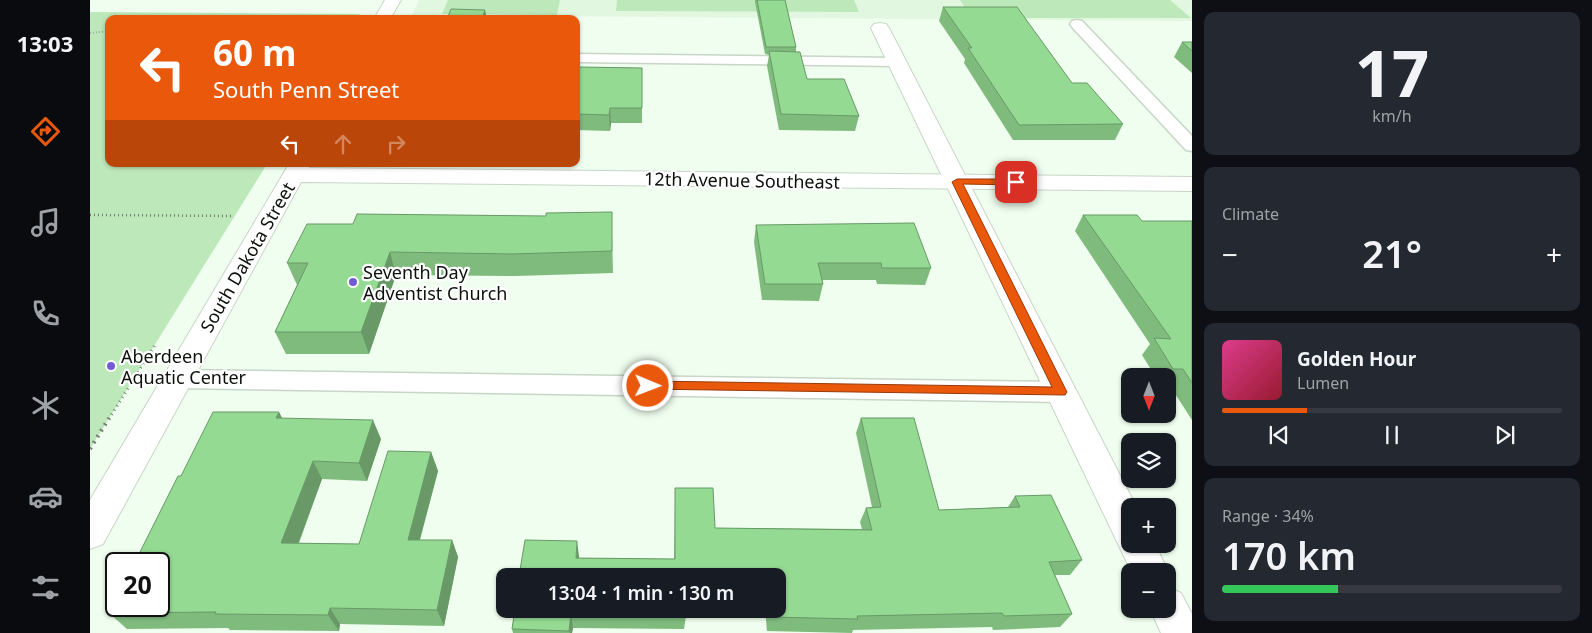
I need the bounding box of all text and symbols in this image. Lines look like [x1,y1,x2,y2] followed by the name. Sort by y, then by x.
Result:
[17,28,73,58] text: 13:03
[1355,28,1429,116] text: 17
[213,29,296,76] text: 60 m
[130,35,195,100] icon: left
[213,74,399,104] text: South Penn Street
[1372,105,1412,127] text: km/h
[28,114,63,149] icon: directions
[276,130,304,158] icon: left
[329,130,357,158] icon: ahead
[382,130,410,158] icon: right
[995,161,1037,203] pin
[644,166,841,194] street label: 12th Avenue Southeast
[1002,168,1030,196] icon: arrive
[194,177,300,336] street label: South Dakota Street
[1222,203,1279,225] text: Climate
[28,205,63,240] icon: music
[1362,227,1422,279] text: 21°
[1222,235,1238,273] text: −
[1546,235,1562,273] text: +
[363,260,507,305] place label: Seventh Day Adventist Church
[347,276,359,288] marker: Seventh Day Adventist Church
[28,296,63,331] icon: phone
[121,344,247,389] place label: Aberdeen Aquatic Center
[1297,346,1416,372] text: Golden Hour
[621,359,673,411] position arrow
[105,360,117,372] marker: Aberdeen Aquatic Center
[1121,368,1176,422] north arrow
[1121,368,1176,618] map controls
[1297,372,1349,394] text: Lumen
[28,388,63,423] icon: climate
[1265,421,1293,449] icon: previous
[1378,421,1406,449] icon: pause
[1491,421,1519,449] icon: next
[1121,433,1176,488] button: layers
[28,479,63,514] icon: car
[1121,498,1176,553] button: +
[1222,505,1314,527] text: Range · 34%
[1222,529,1356,581] text: 170 km
[105,552,170,617] speed limit sign: 20
[1121,563,1176,618] button: −
[28,570,63,605] icon: filters
[548,580,734,606] text: 13:04 · 1 min · 130 m

